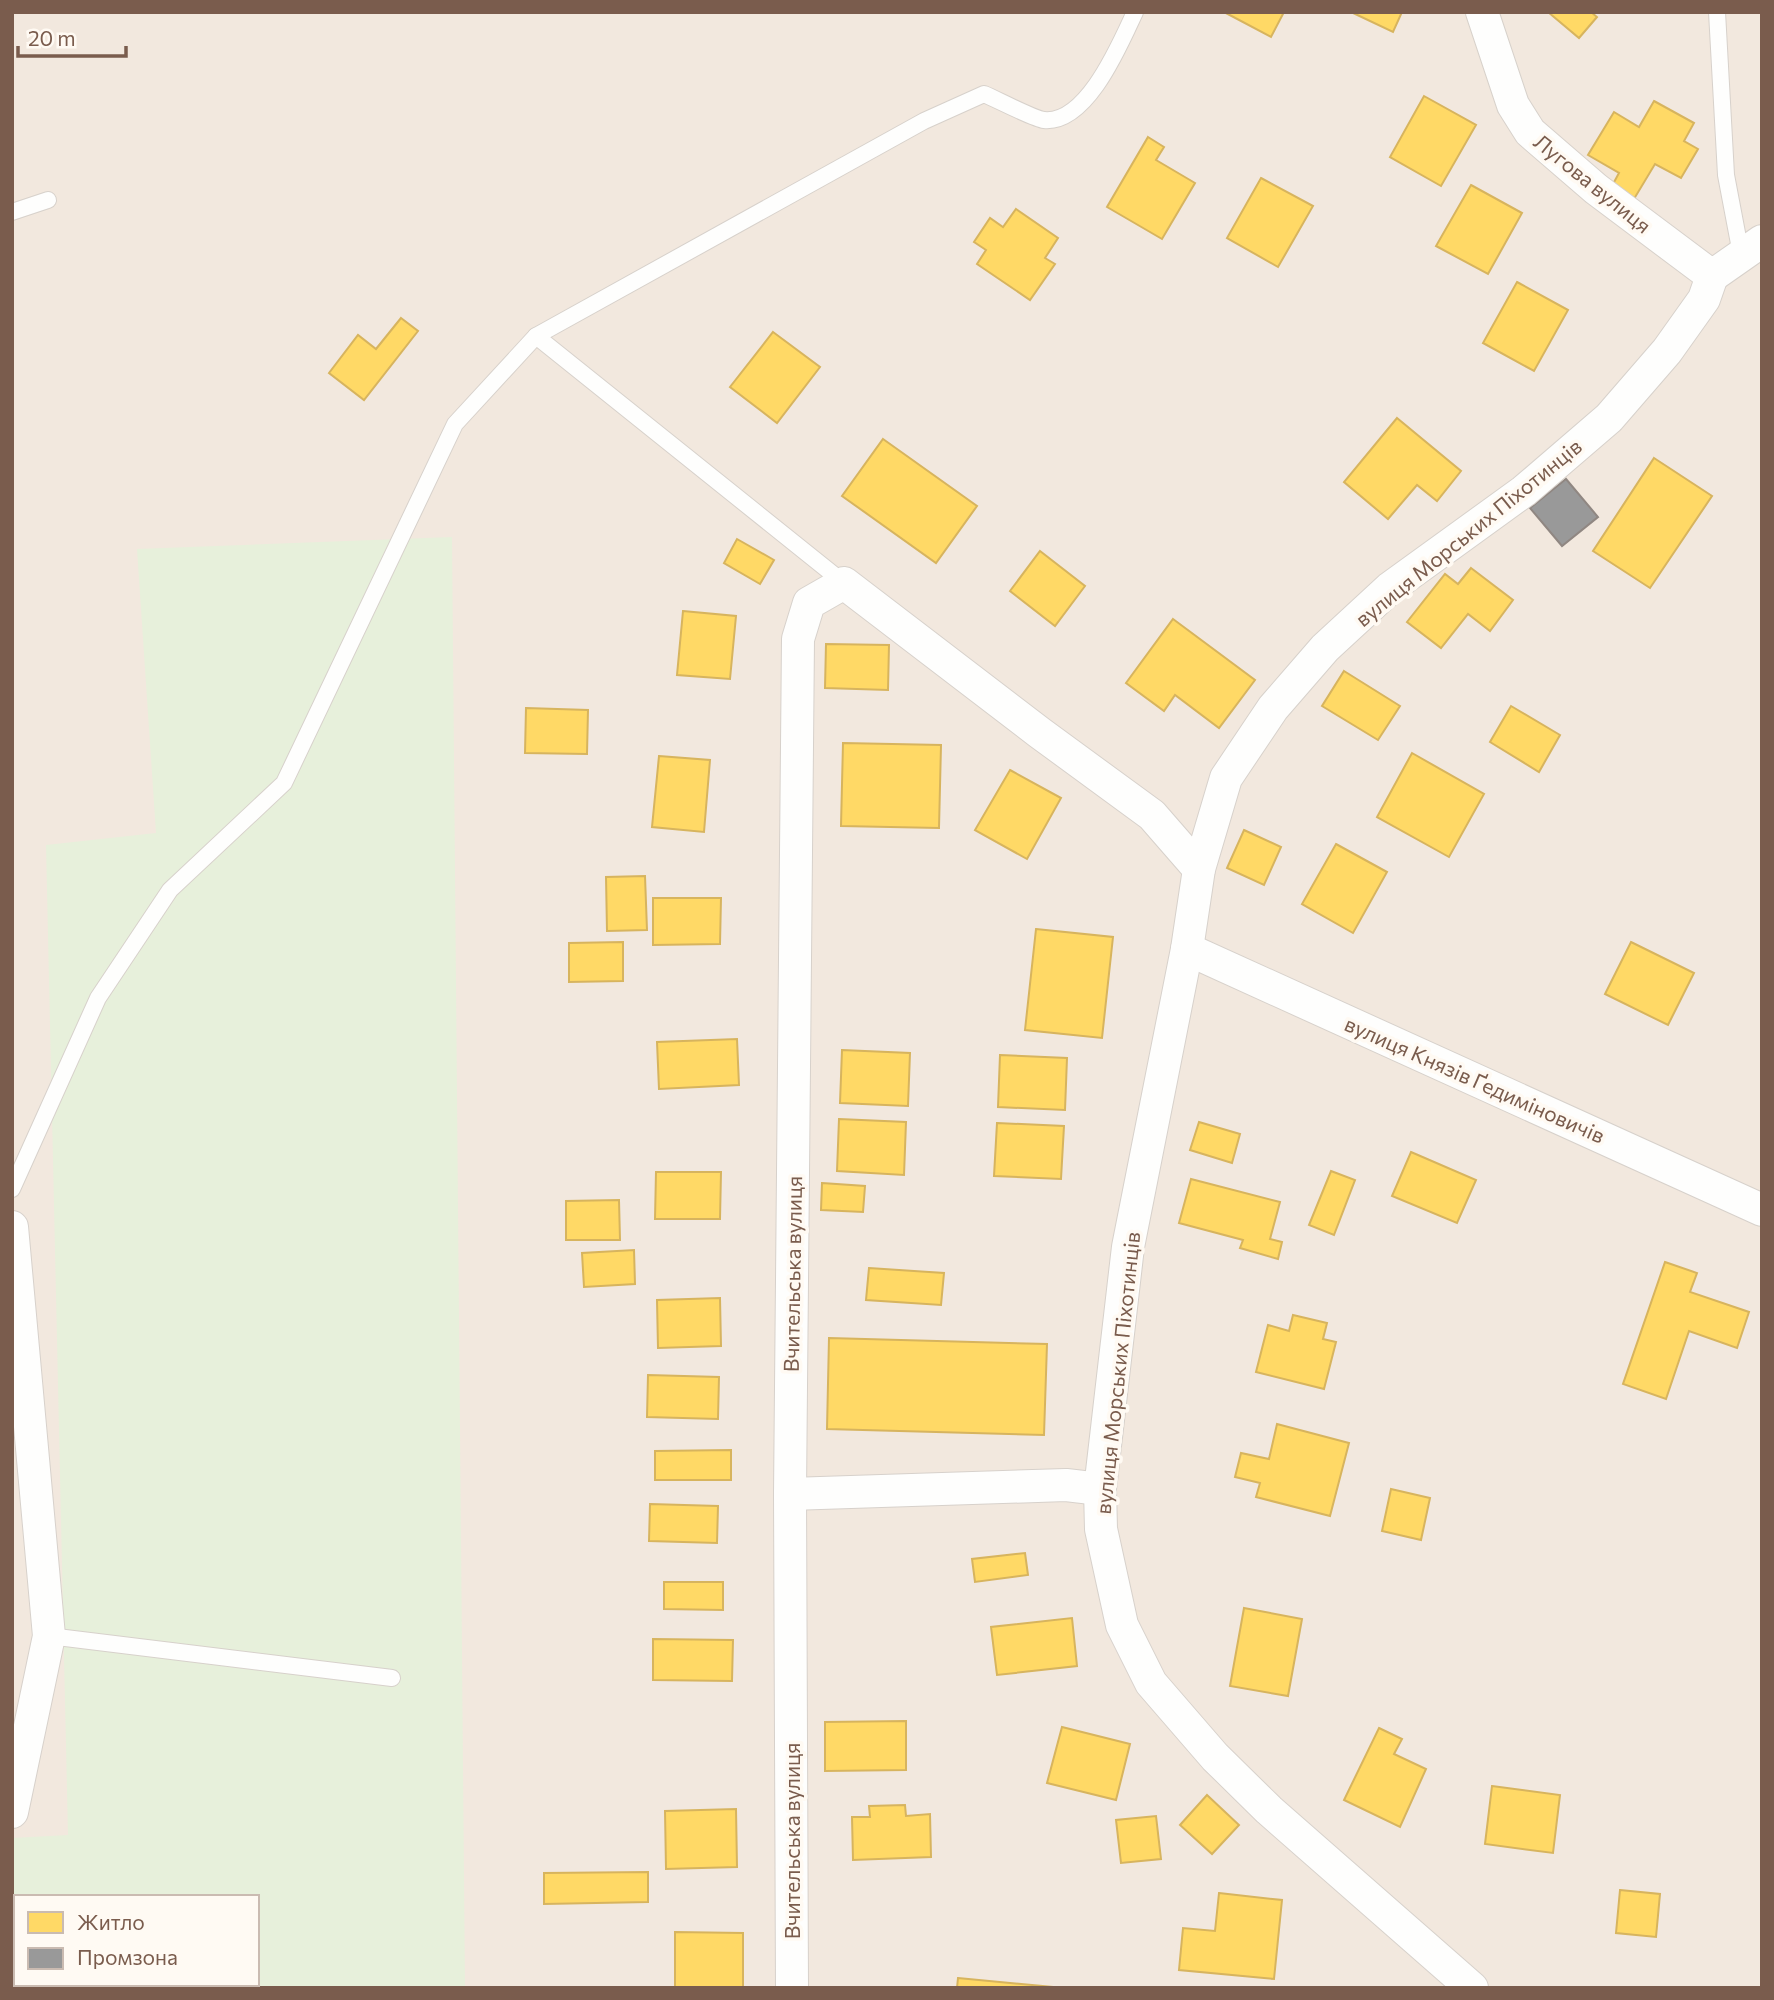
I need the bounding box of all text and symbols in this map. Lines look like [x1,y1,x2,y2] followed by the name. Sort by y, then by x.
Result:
[18,14,126,58] scale bar
[28,25,76,50] text: 20 m
[1530,128,1656,238] street label: Лугова вулиця
[1350,433,1586,631] street label: вулиця Морських Піхотинців
[1341,1010,1609,1148] street label: вулиця Князів Ґедиміновичів
[778,1176,806,1372] street label: Вчительська вулиця
[1090,1230,1144,1516] street label: вулиця Морських Піхотинців
[779,1743,804,1939] street label: Вчительська вулиця
[14,1895,259,1986] legend
[77,1909,145,1934] text: Житло
[77,1944,178,1969] text: Промзона

